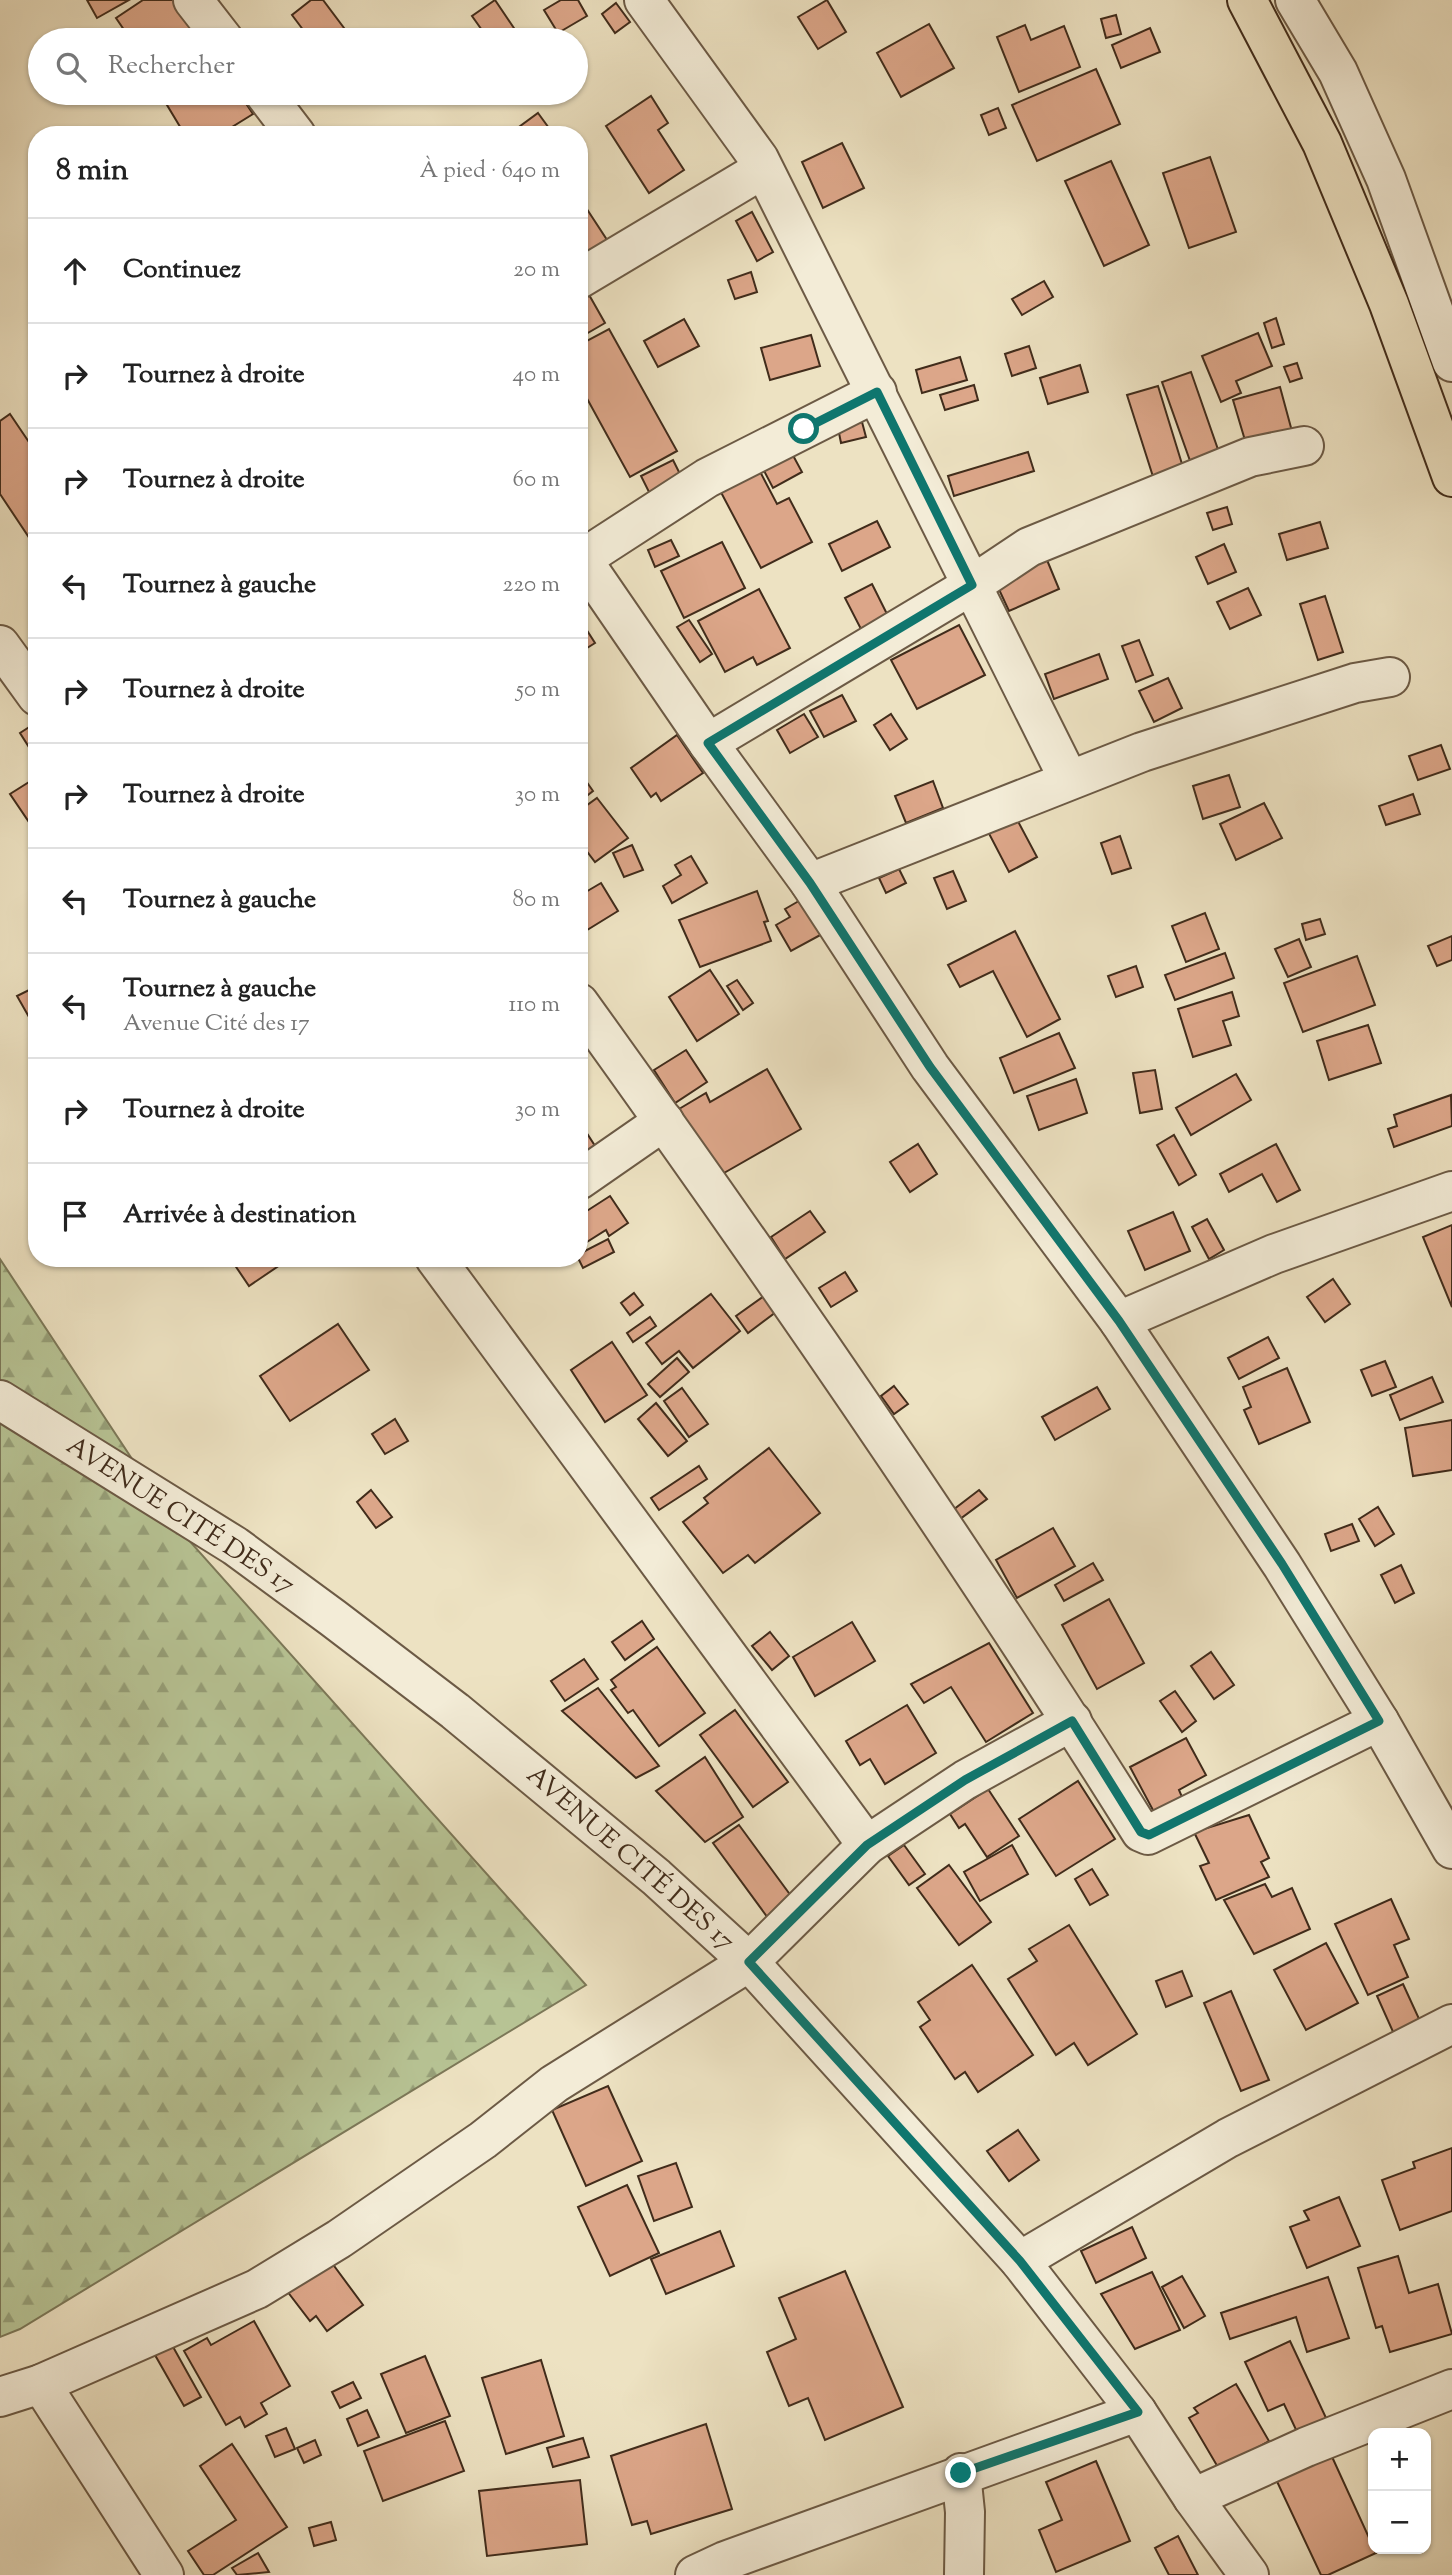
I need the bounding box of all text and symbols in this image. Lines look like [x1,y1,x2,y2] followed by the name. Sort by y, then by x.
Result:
[28,28,588,105] search box
[52,48,90,86] icon: search
[108,48,235,85] text: Rechercher
[56,150,128,193] text: 8 min
[419,155,560,188] text: À pied · 640 m
[56,252,94,290] icon: ahead
[123,252,241,289] text: Continuez
[513,254,560,287] text: 20 m
[56,357,94,395] icon: right
[123,357,305,394] text: Tournez à droite
[513,359,560,392] text: 40 m
[788,413,819,444] route start
[56,462,94,500] icon: right
[123,462,305,499] text: Tournez à droite
[512,464,560,497] text: 60 m
[56,567,94,605] icon: left
[123,567,316,604] text: Tournez à gauche
[502,569,560,602] text: 220 m
[56,672,94,710] icon: right
[123,672,305,709] text: Tournez à droite
[516,674,560,707] text: 50 m
[56,777,94,815] icon: right
[123,777,305,814] text: Tournez à droite
[515,779,560,812] text: 30 m
[56,882,94,920] icon: left
[123,882,316,919] text: Tournez à gauche
[512,884,560,917] text: 80 m
[123,971,316,1008] text: Tournez à gauche
[56,987,94,1025] icon: left
[509,989,560,1022] text: 110 m
[123,1008,310,1041] text: Avenue Cité des 17
[56,1092,94,1130] icon: right
[123,1092,305,1129] text: Tournez à droite
[515,1094,560,1127] text: 30 m
[56,1197,94,1235] icon: arrive
[123,1197,356,1234] text: Arrivée à destination
[59,1428,301,1604] street label: AVENUE CITÉ DES 17
[518,1758,742,1960] street label: AVENUE CITÉ DES 17
[1368,2428,1431,2554] map controls
[1368,2428,1431,2491] button: +
[945,2457,976,2488] route end
[1368,2491,1431,2554] button: −

